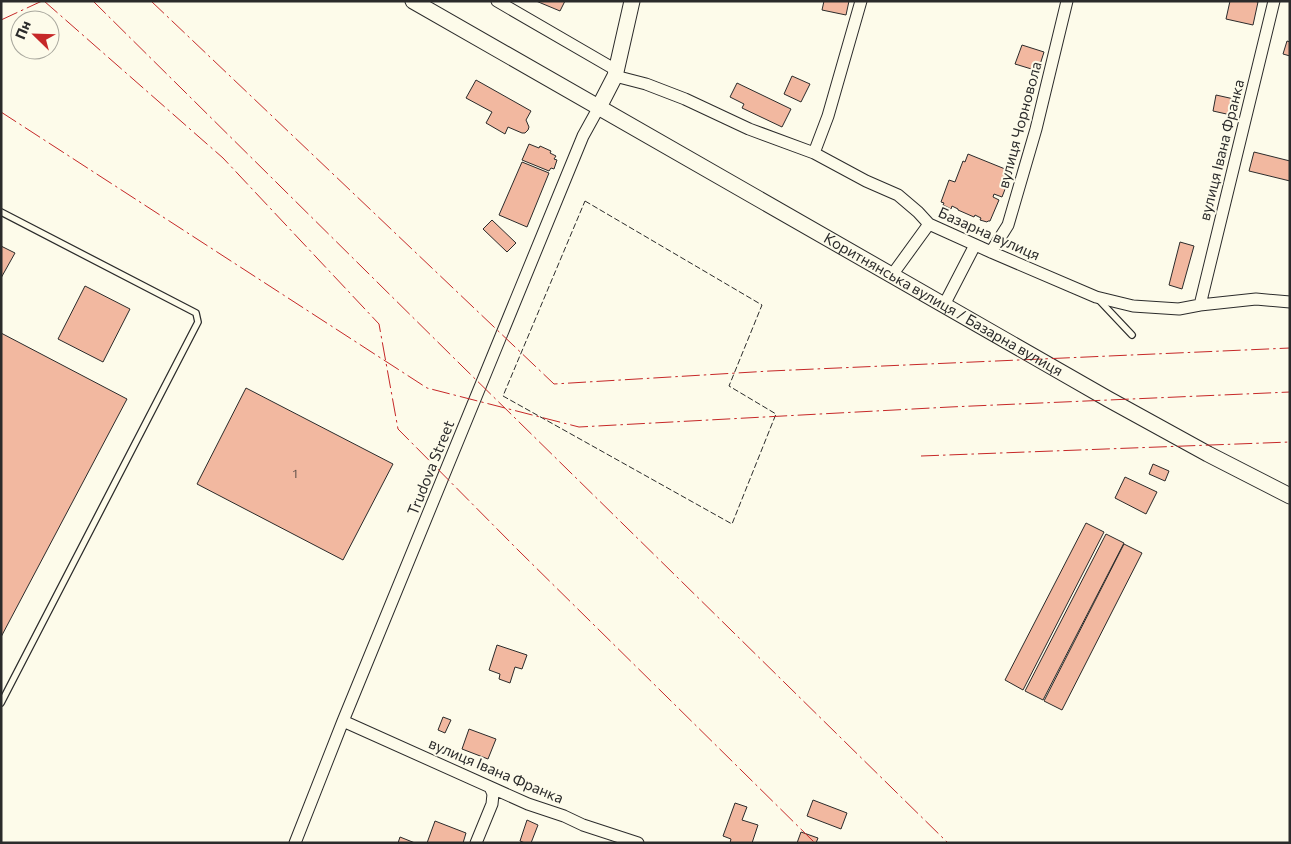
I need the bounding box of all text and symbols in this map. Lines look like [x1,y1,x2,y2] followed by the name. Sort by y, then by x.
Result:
[10,10,60,60] north arrow
[11,18,34,42] text: Пн
[993,59,1045,190] street label: вулиця Чорновола
[1195,77,1247,222] street label: вулиця Івана Франка
[936,203,1043,264] street label: Базарна вулиця
[821,228,1066,379] street label: Коритнянська вулиця / Базарна вулиця
[403,418,457,518] street label: Trudova Street
[292,466,298,480] house number: 1
[426,734,567,807] street label: вулиця Івана Франка

